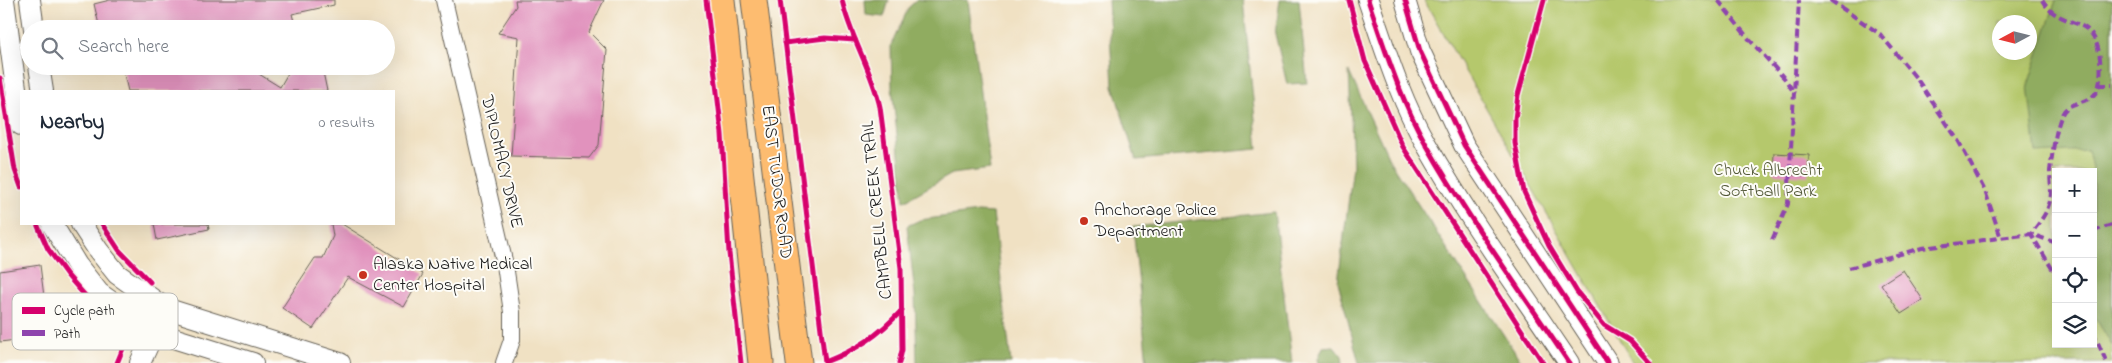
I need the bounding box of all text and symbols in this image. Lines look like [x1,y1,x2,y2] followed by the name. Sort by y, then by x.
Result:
[1992,15,2037,60] north arrow
[20,20,395,75] search box
[38,34,66,62] icon: search
[78,34,169,61] text: Search here
[473,92,529,231] street label: DIPLOMACY DRIVE
[754,104,798,260] street label: EAST TUDOR ROAD
[40,108,104,138] text: Nearby
[319,111,375,135] text: 0 results
[856,119,900,300] street label: CAMPBELL CREEK TRAIL
[1714,158,1822,205] park label: Chuck Albrecht Softball Park
[2052,168,2097,348] map controls
[2052,168,2097,213] button: +
[1093,198,1217,245] place label: Anchorage Police Department
[2052,213,2097,258] button: −
[1078,215,1090,227] marker: Anchorage Police Department
[373,252,532,299] place label: Alaska Native Medical Center Hospital
[2052,258,2097,303] button: locate
[357,269,369,281] marker: Alaska Native Medical Center Hospital
[12,293,178,350] legend
[54,301,115,323] text: Cycle path
[2052,303,2097,348] button: layers
[54,324,80,345] text: Path

